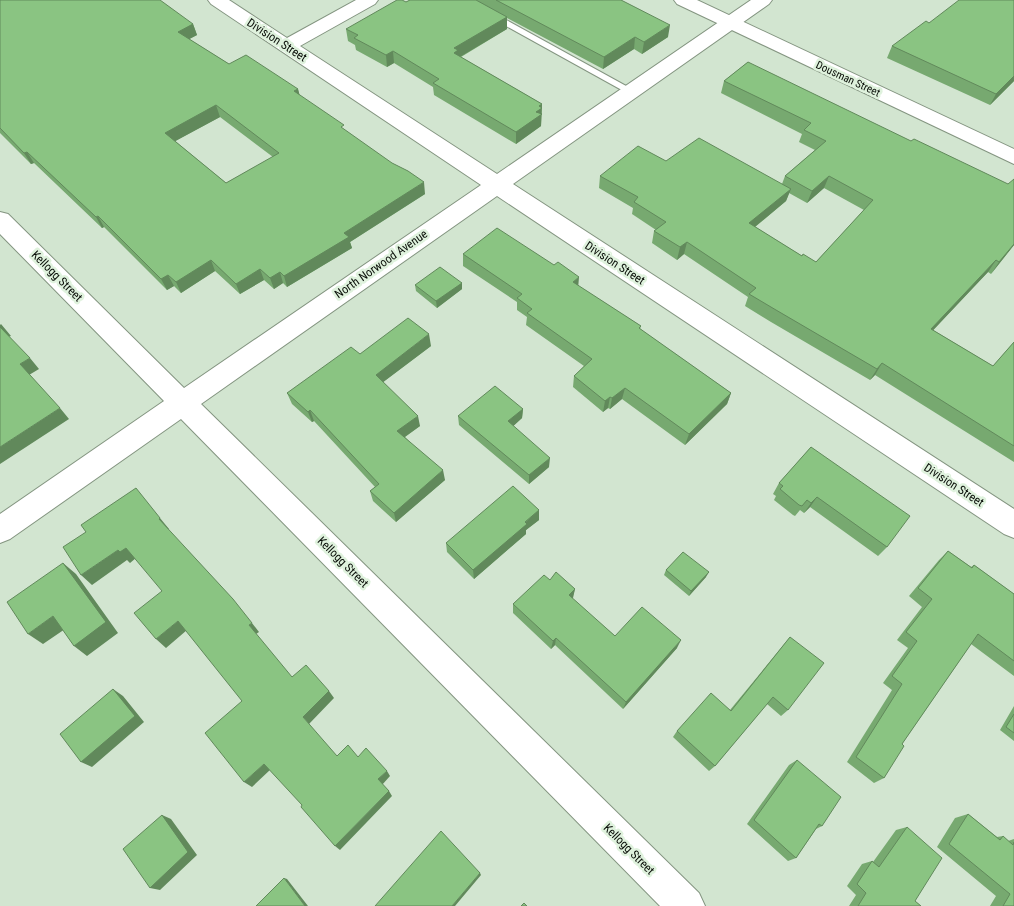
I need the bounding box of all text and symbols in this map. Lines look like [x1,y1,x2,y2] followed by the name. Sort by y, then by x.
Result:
[244,15,310,65] street label: Division Street
[814,58,882,100] street label: Dousman Street
[332,227,430,301] street label: North Norwood Avenue
[582,238,648,288] street label: Division Street
[29,248,86,305] street label: Kellogg Street
[921,460,987,510] street label: Division Street
[315,534,372,591] street label: Kellogg Street
[601,821,658,878] street label: Kellogg Street

